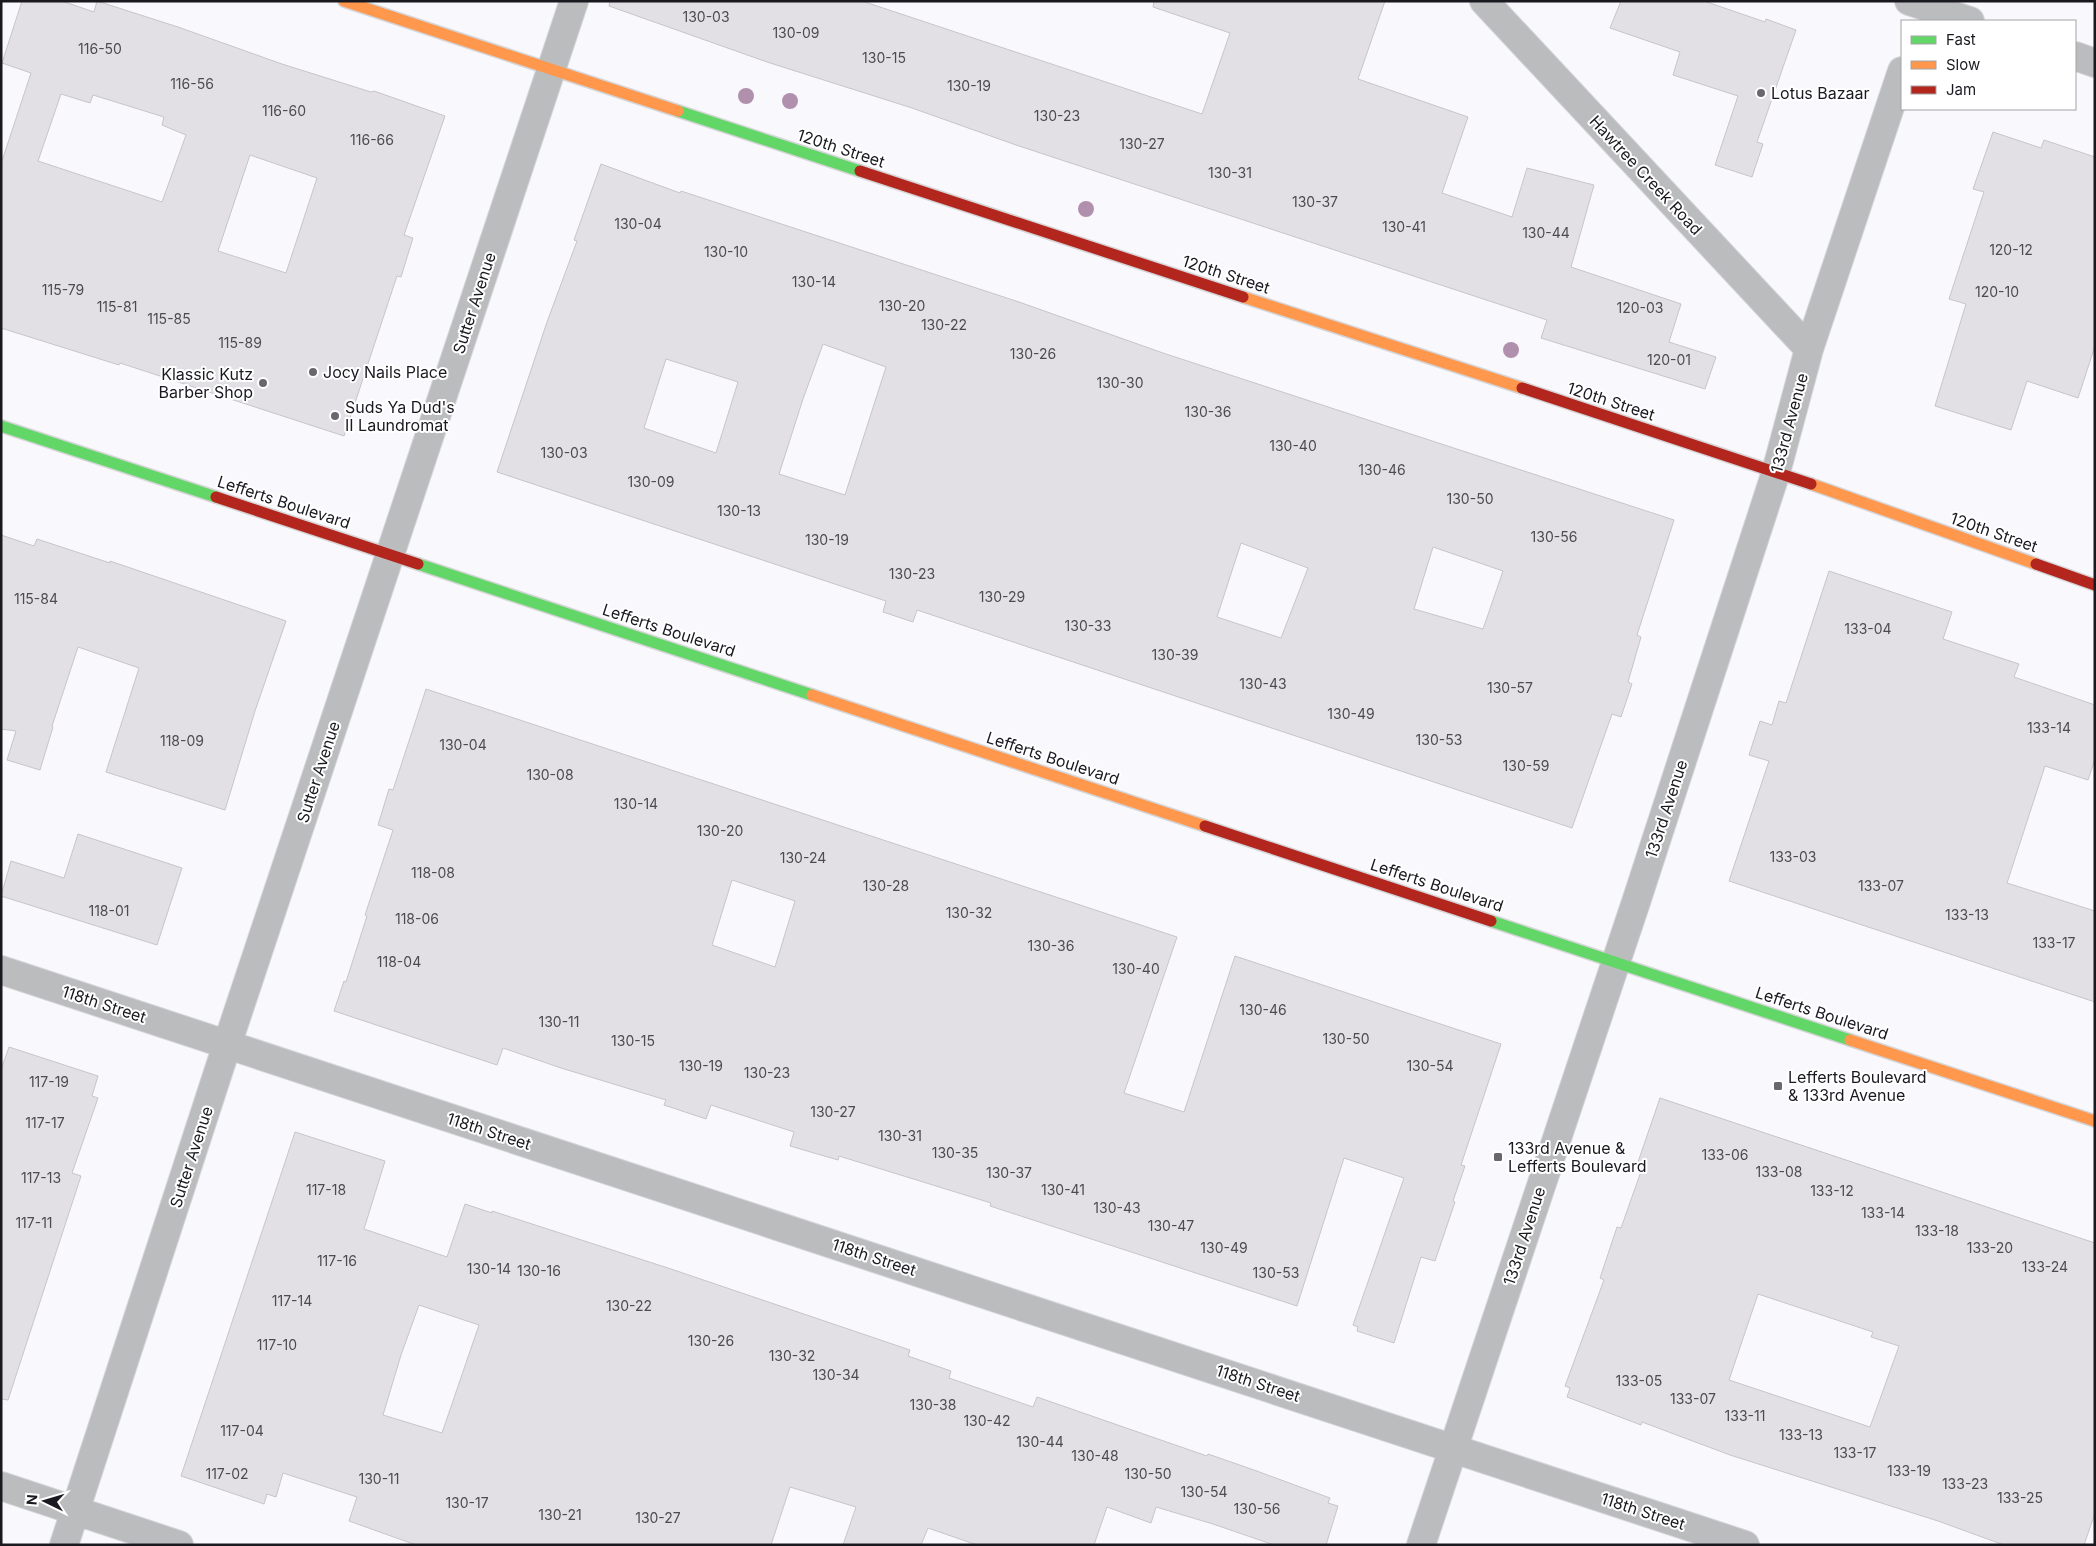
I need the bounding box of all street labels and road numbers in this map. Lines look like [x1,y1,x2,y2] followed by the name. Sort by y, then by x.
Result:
[1585,111,1707,239] street label: Hawtree Creek Road
[795,124,887,172] street label: 120th Street
[448,250,500,356] street label: Sutter Avenue
[1180,250,1272,298] street label: 120th Street
[1766,371,1812,475] street label: 133rd Avenue
[1565,377,1657,425] street label: 120th Street
[215,471,353,533] street label: Lefferts Boulevard
[1948,508,2040,556] street label: 120th Street
[600,599,738,661] street label: Lefferts Boulevard
[292,719,344,825] street label: Sutter Avenue
[984,727,1122,789] street label: Lefferts Boulevard
[1641,757,1691,861] street label: 133rd Avenue
[1368,854,1506,916] street label: Lefferts Boulevard
[59,981,149,1027] street label: 118th Street
[1753,982,1891,1044] street label: Lefferts Boulevard
[165,1104,217,1210] street label: Sutter Avenue
[444,1108,534,1154] street label: 118th Street
[1499,1184,1549,1288] street label: 133rd Avenue
[829,1234,919,1280] street label: 118th Street
[1213,1360,1303,1406] street label: 118th Street
[1598,1488,1688,1534] street label: 118th Street

